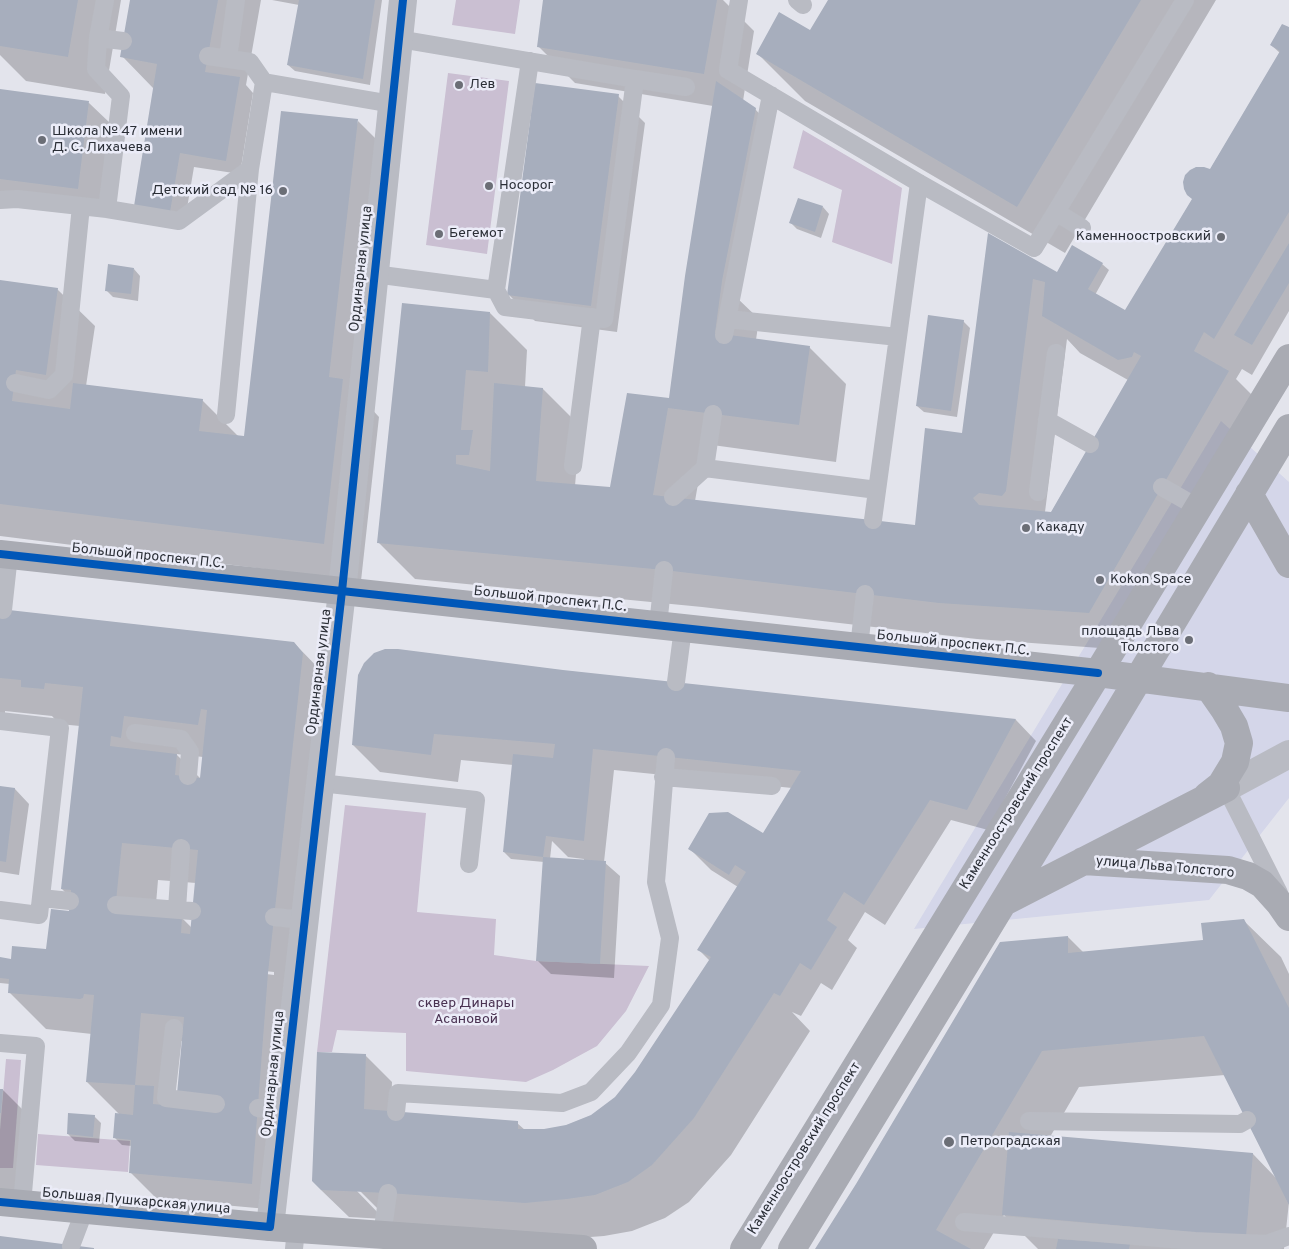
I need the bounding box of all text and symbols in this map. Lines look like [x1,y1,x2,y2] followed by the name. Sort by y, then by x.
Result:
[469,77,495,93] place label: Лев
[453,79,465,91] marker: Лев
[52,124,182,156] place label: Школа № 47 имени Д. С. Лихачева
[36,134,48,146] marker: Школа № 47 имени Д. С. Лихачева
[499,178,553,194] place label: Носорог
[483,180,495,192] marker: Носорог
[152,183,273,199] place label: Детский сад № 16
[277,185,289,197] marker: Детский сад № 16
[347,205,377,333] street label: Ординарная улица
[449,226,503,242] place label: Бегемот
[433,228,445,240] marker: Бегемот
[1076,229,1211,245] place label: Каменноостровский
[1215,231,1227,243] marker: Каменноостровский
[1036,520,1085,536] place label: Какаду
[1020,522,1032,534] marker: Какаду
[71,541,225,573] street label: Большой проспект П.С.
[1110,572,1191,588] place label: Kokon Space
[1094,574,1106,586] marker: Kokon Space
[473,584,627,616] street label: Большой проспект П.С.
[304,608,336,736] street label: Ординарная улица
[1081,624,1179,656] place label: площадь Льва Толстого
[876,628,1030,660] street label: Большой проспект П.С.
[1183,634,1195,646] marker: площадь Льва Толстого
[957,715,1077,893] street label: Каменноостровский проспект
[1095,854,1235,882] street label: улица Льва Толстого
[418,996,514,1028] park label: сквер Динары Асановой
[259,1010,289,1138] street label: Ординарная улица
[745,1060,865,1238] street label: Каменноостровский проспект
[960,1134,1061,1150] place label: Петроградская
[942,1135,956,1149] marker: Петроградская
[41,1185,231,1219] street label: Большая Пушкарская улица

